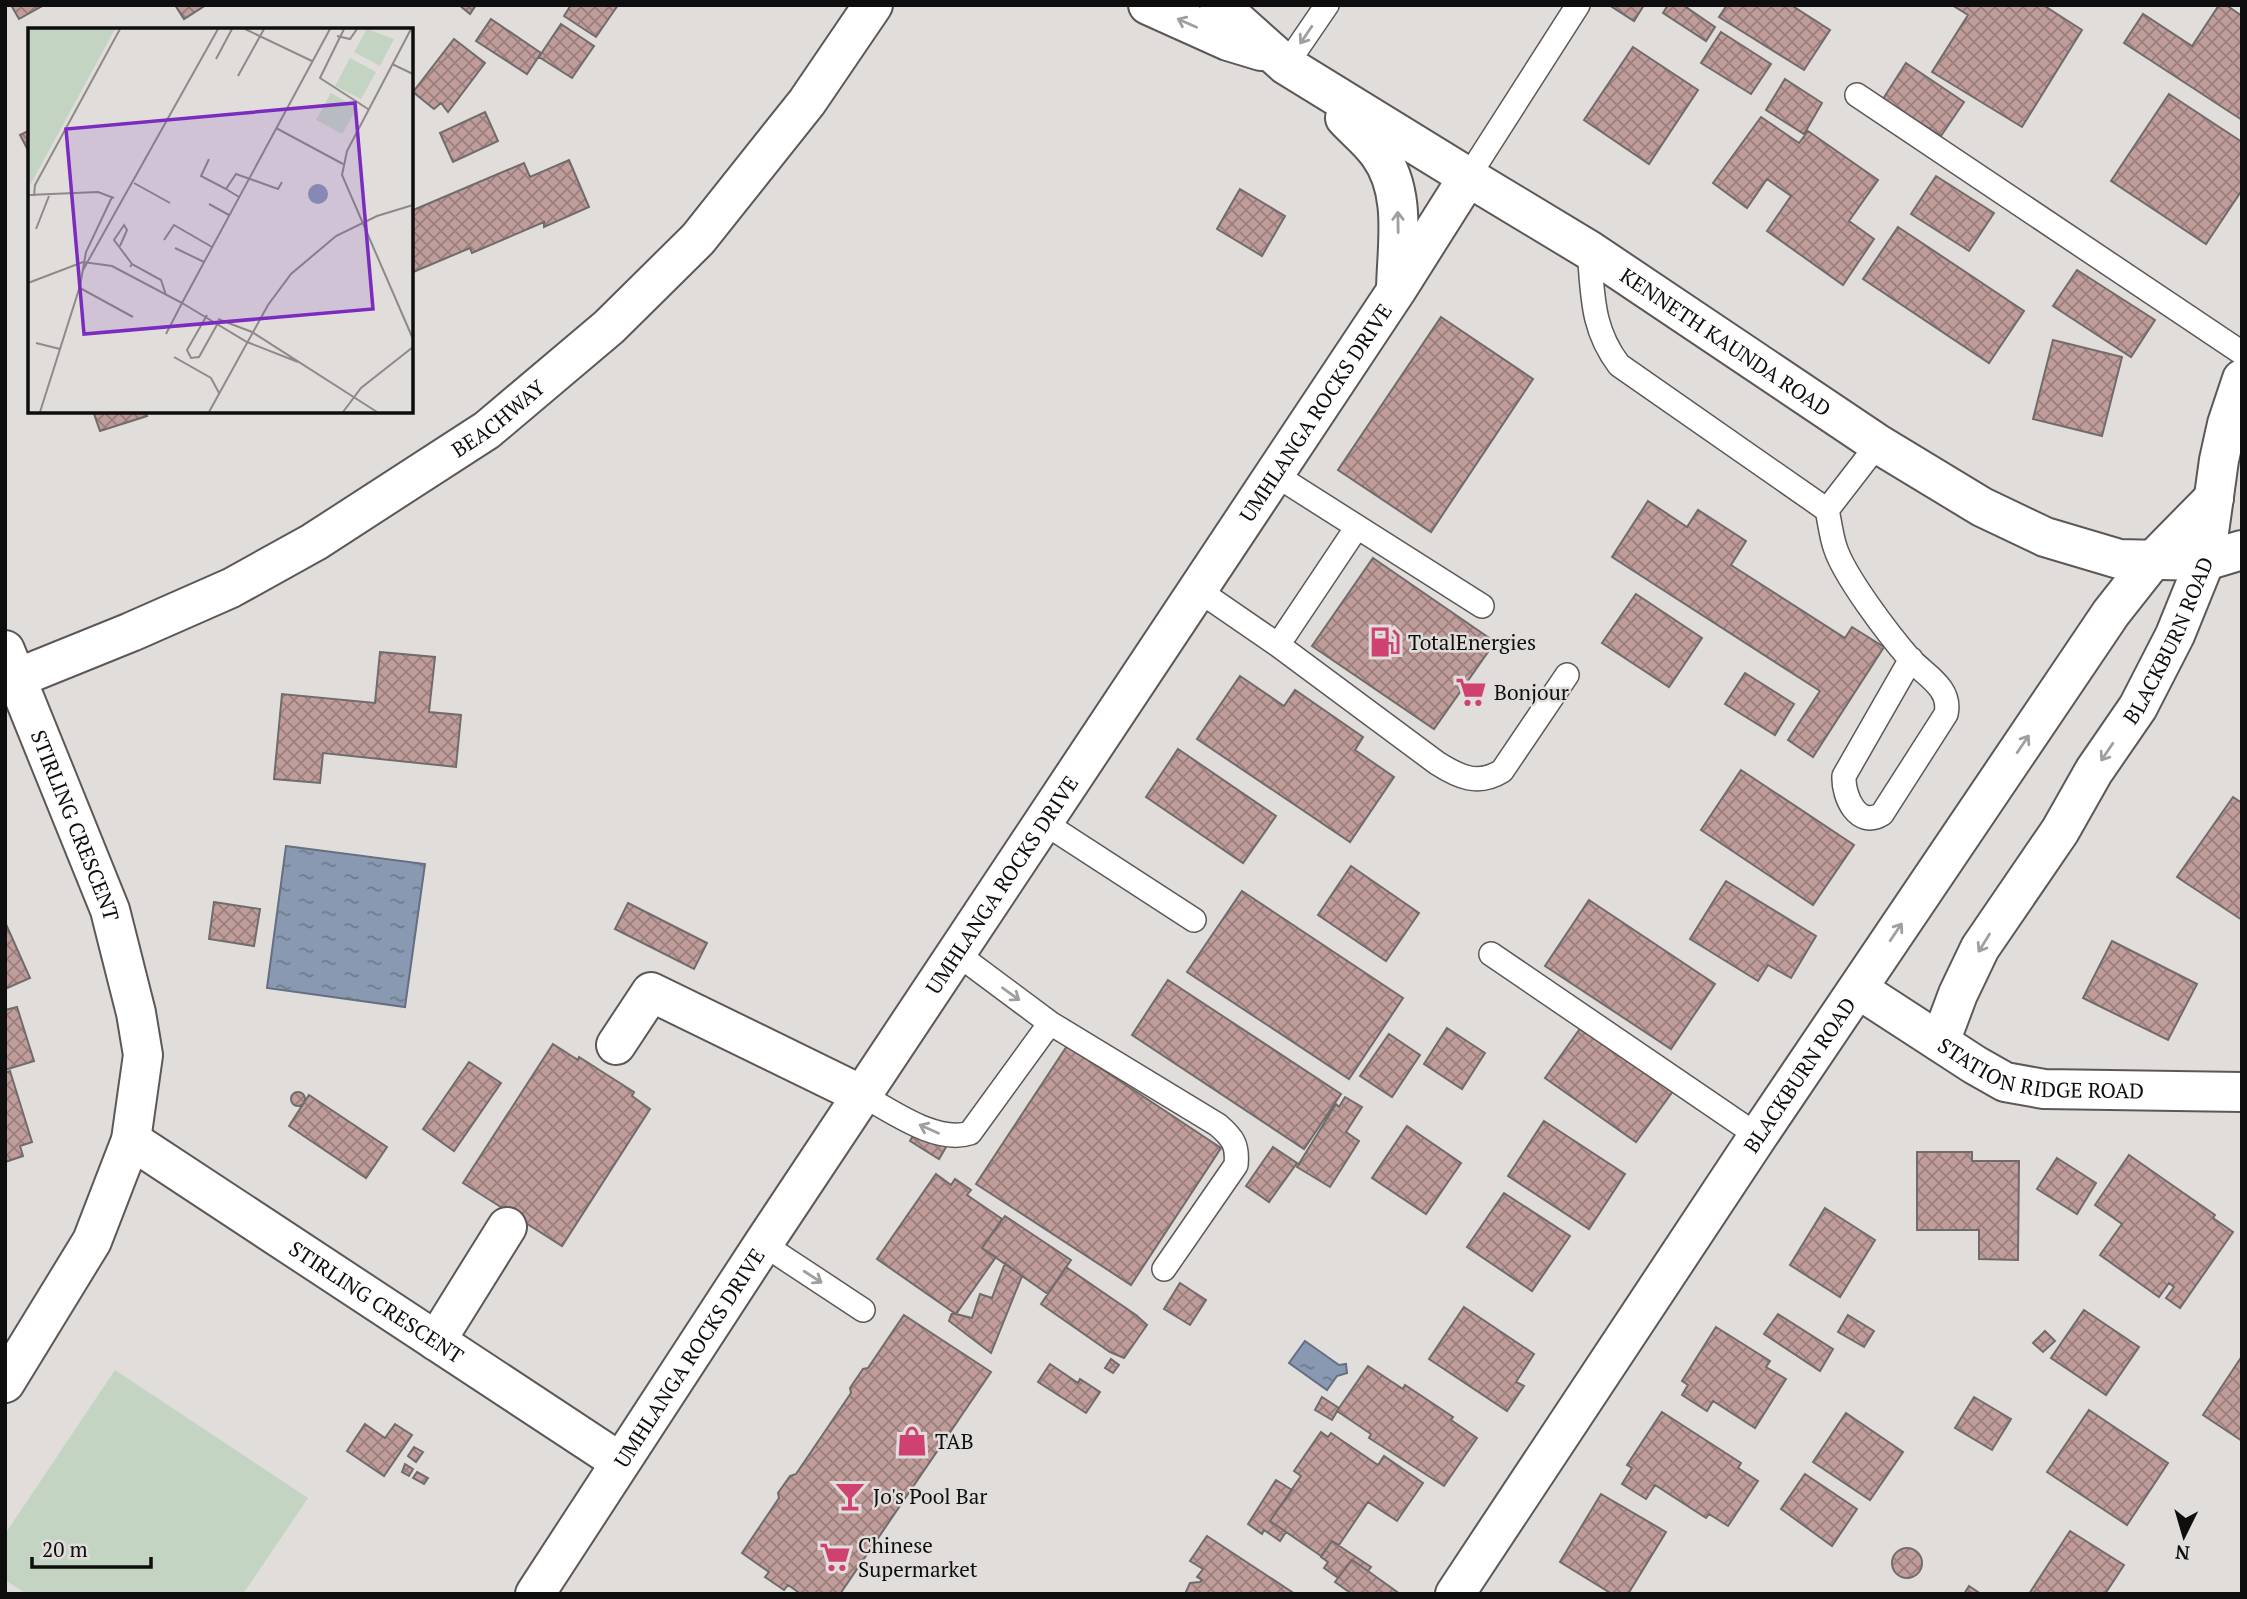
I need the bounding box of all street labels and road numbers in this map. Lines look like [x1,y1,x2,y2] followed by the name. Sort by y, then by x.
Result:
[1615,261,1837,423] street label: KENNETH KAUNDA ROAD
[1233,298,1398,527] street label: UMHLANGA ROCKS DRIVE
[446,373,551,463] street label: BEACHWAY
[2116,552,2219,729] street label: BLACKBURN ROAD
[25,726,126,923] street label: STIRLING CRESCENT
[919,770,1084,999] street label: UMHLANGA ROCKS DRIVE
[1737,992,1862,1158] street label: BLACKBURN ROAD
[1933,1031,2144,1105] street label: STATION RIDGE ROAD
[284,1234,469,1369] street label: STIRLING CRESCENT
[607,1243,771,1473] street label: UMHLANGA ROCKS DRIVE

